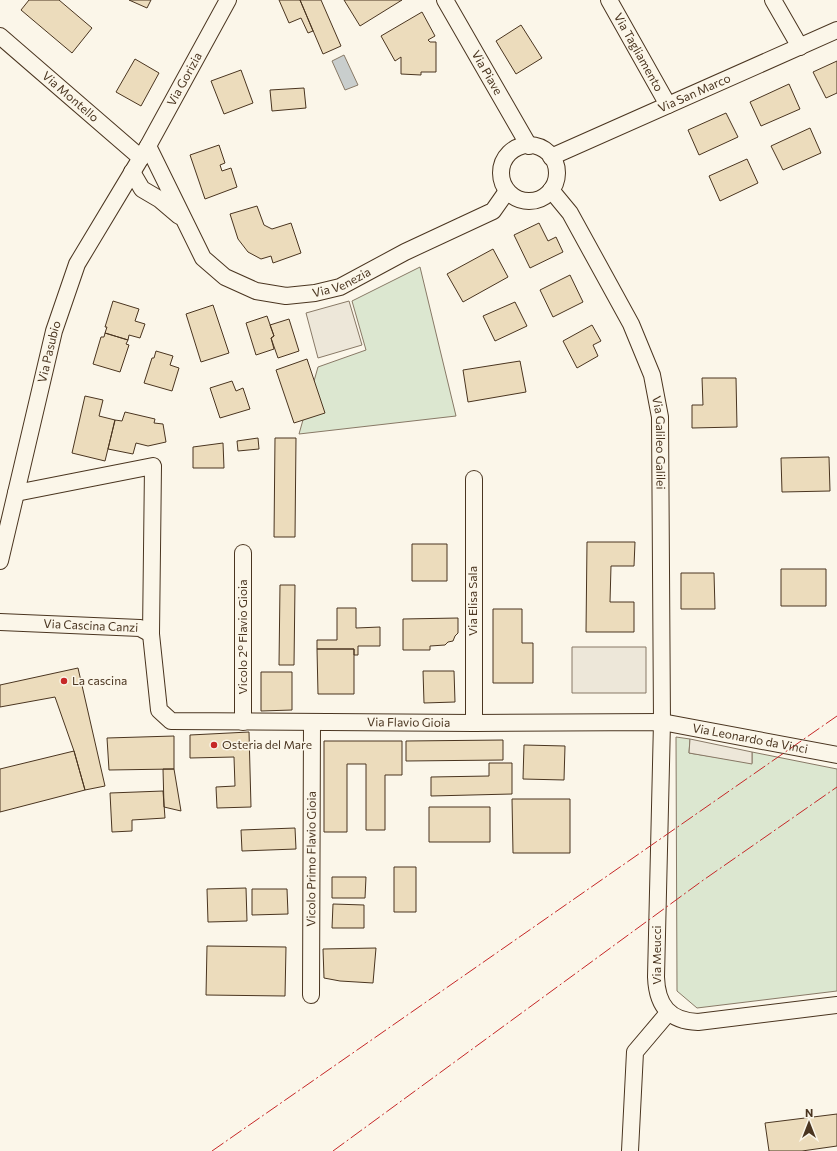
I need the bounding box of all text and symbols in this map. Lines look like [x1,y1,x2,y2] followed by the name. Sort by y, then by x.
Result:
[612,10,667,93] street label: Via Tagliamento
[469,48,506,97] street label: Via Piave
[163,49,204,108] street label: Via Gorizia
[40,68,102,124] street label: Via Montello
[656,70,732,115] street label: Via San Marco
[311,264,373,299] street label: Via Venezia
[34,319,63,384] street label: Via Pasubio
[650,395,668,490] street label: Via Galileo Galilei
[465,566,479,636] street label: Via Elisa Sala
[235,580,249,694] street label: Vicolo 2° Flavio Gioia
[43,616,139,634] street label: Via Cascina Canzi
[72,673,127,687] place label: La cascina
[59,676,69,686] marker: La cascina
[367,714,450,729] street label: Via Flavio Gioia
[691,720,809,755] street label: Via Leonardo da Vinci
[222,737,312,751] place label: Osteria del Mare
[209,740,219,750] marker: Osteria del Mare
[303,791,318,927] street label: Vicolo Primo Flavio Gioia
[649,925,663,985] street label: Via Meucci
[789,1103,829,1143] north arrow
[805,1106,813,1119] text: N

